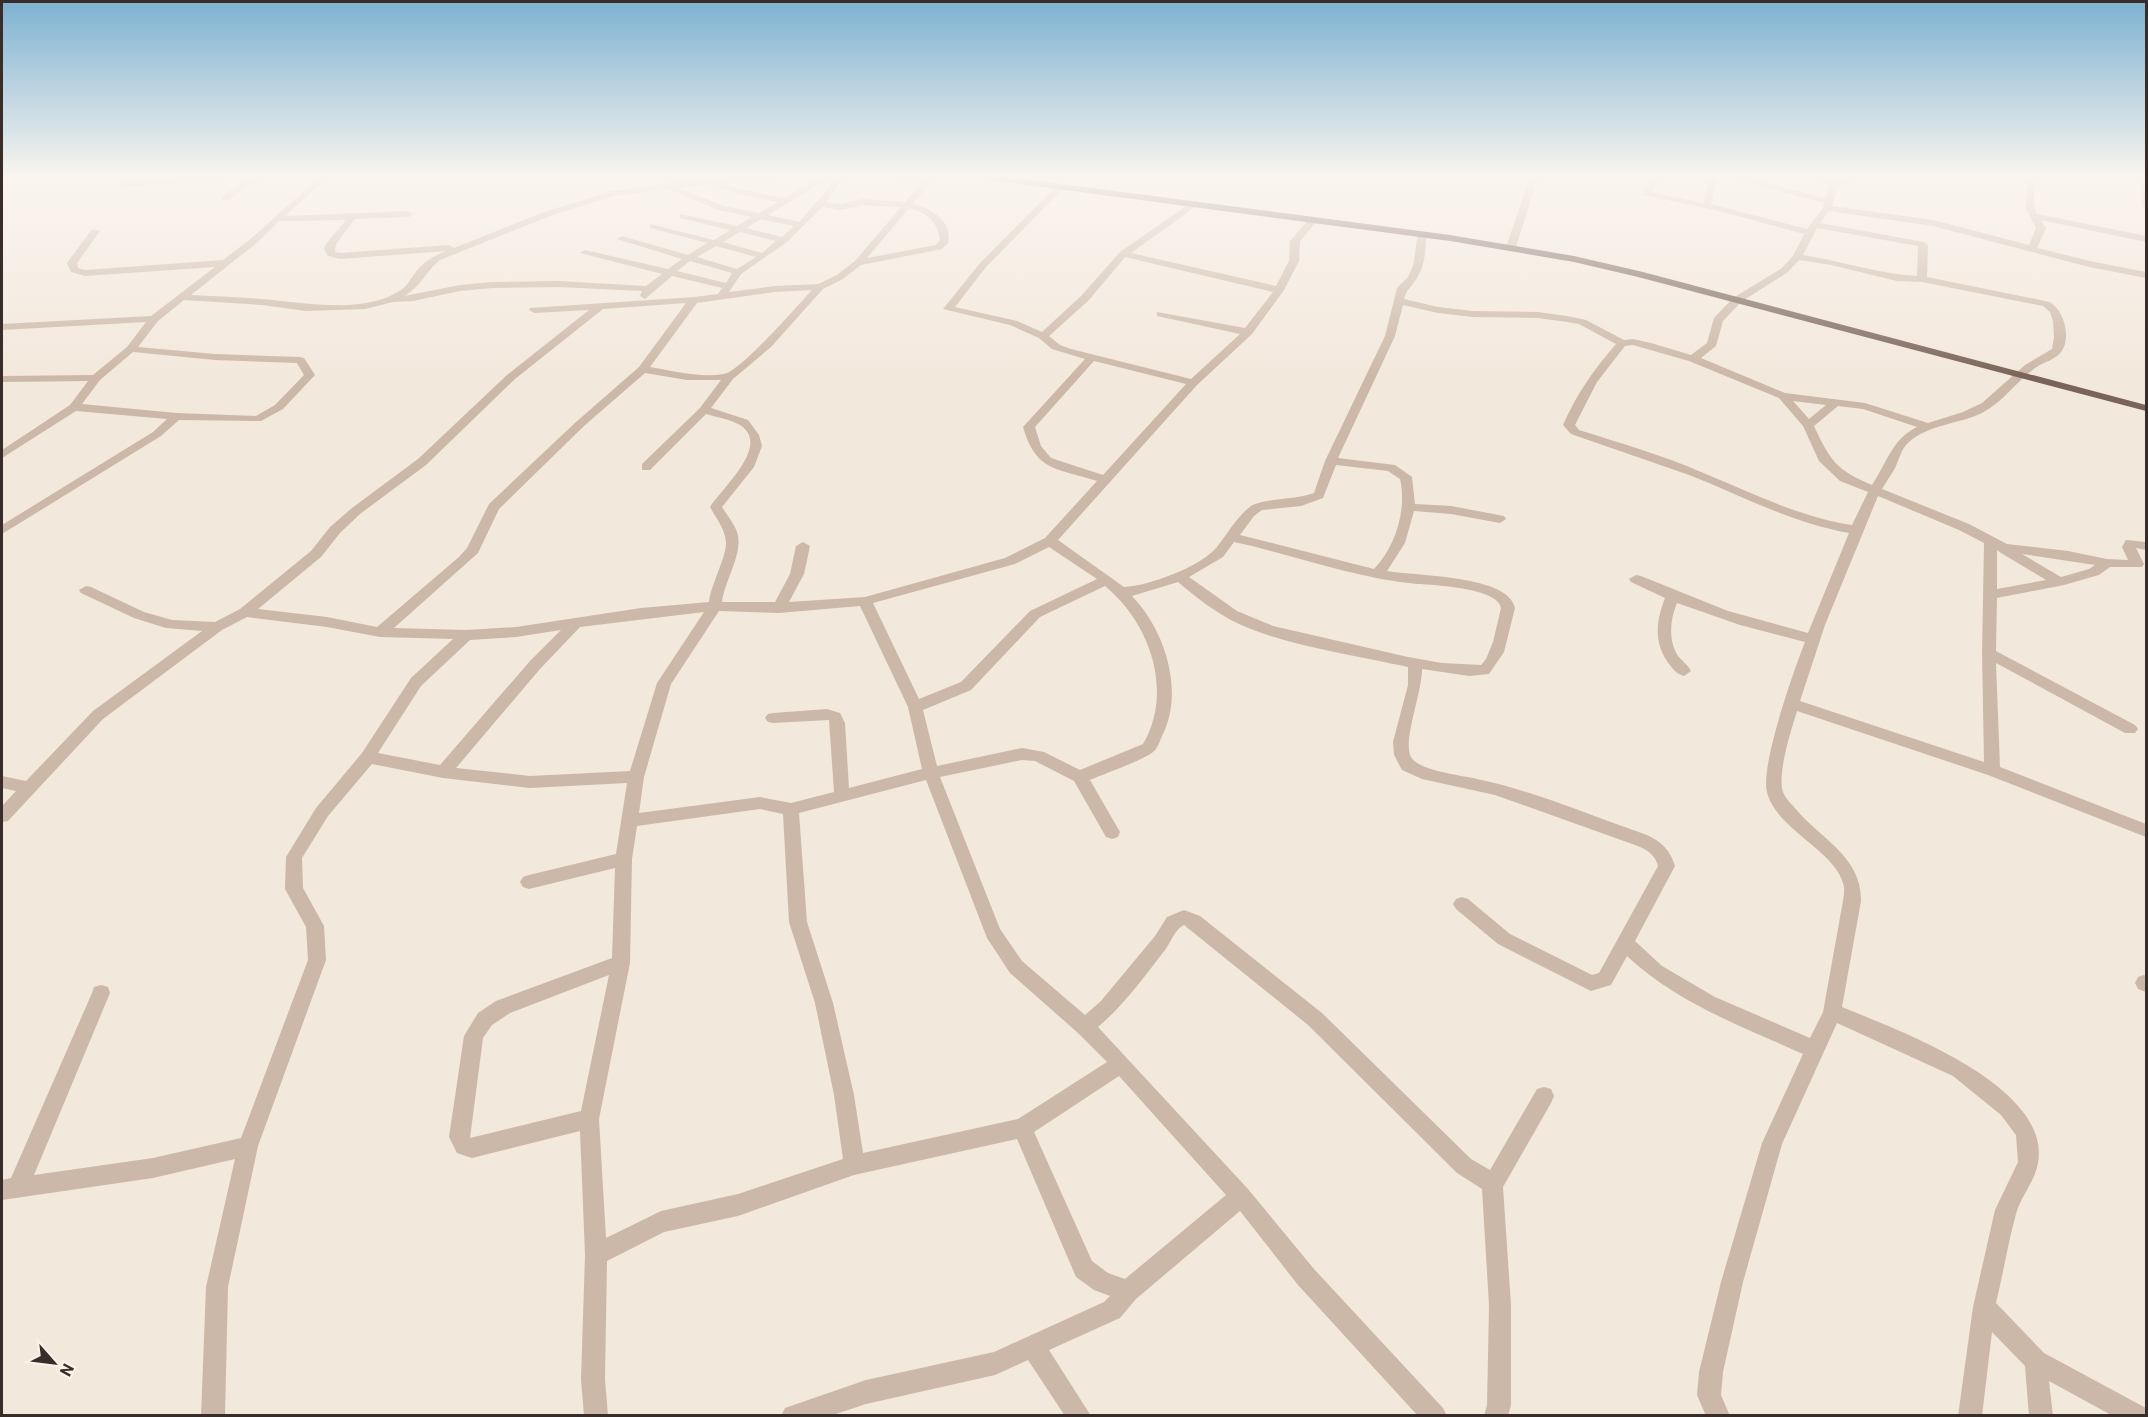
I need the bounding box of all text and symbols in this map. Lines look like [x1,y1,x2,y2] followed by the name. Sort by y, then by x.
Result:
[24,1333,84,1393] north arrow
[56,1360,78,1379] text: N

